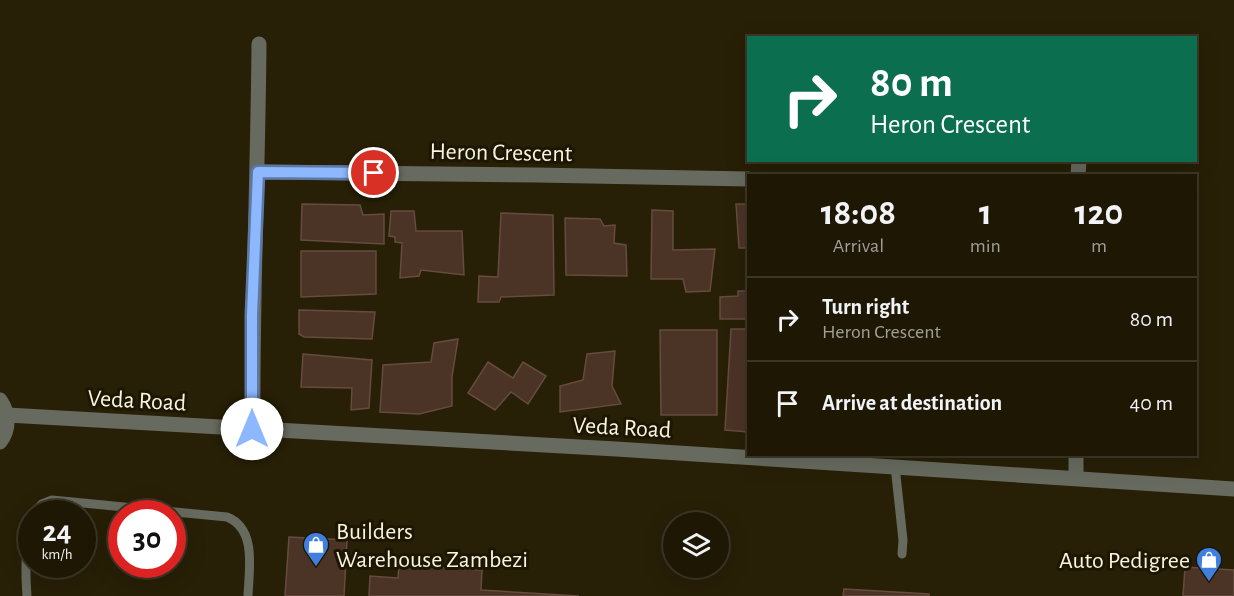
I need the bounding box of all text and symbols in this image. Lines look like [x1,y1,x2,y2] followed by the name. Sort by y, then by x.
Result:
[771,60,849,138] icon: right
[870,62,953,104] text: 80 m
[870,111,1030,138] text: Heron Crescent
[429,140,573,166] street label: Heron Crescent
[348,147,399,198] pin
[357,156,390,189] icon: arrive
[821,195,896,231] text: 18:08
[979,195,992,231] text: 1
[1075,195,1123,231] text: 120
[833,236,884,256] text: Arrival
[970,236,1001,256] text: min
[1091,236,1107,256] text: m
[822,296,909,318] text: Turn right
[771,303,804,336] icon: right
[1130,308,1173,330] text: 80 m
[822,322,941,342] text: Heron Crescent
[87,386,187,416] street label: Veda Road
[771,387,804,420] icon: arrive
[822,392,1002,414] text: Arrive at destination
[1130,392,1173,414] text: 40 m
[220,397,284,461] position arrow
[572,413,672,443] street label: Veda Road
[108,500,186,578] speed limit sign: 30
[663,512,729,578] map controls
[663,512,729,578] button: layers
[42,517,72,547] text: 24
[336,520,528,572] place label: Builders Warehouse Zambezi
[301,530,331,568] shop icon: Builders Warehouse Zambezi
[1194,545,1224,583] shop icon: Auto Pedigree
[42,547,72,562] text: km/h
[1059,549,1190,573] place label: Auto Pedigree

